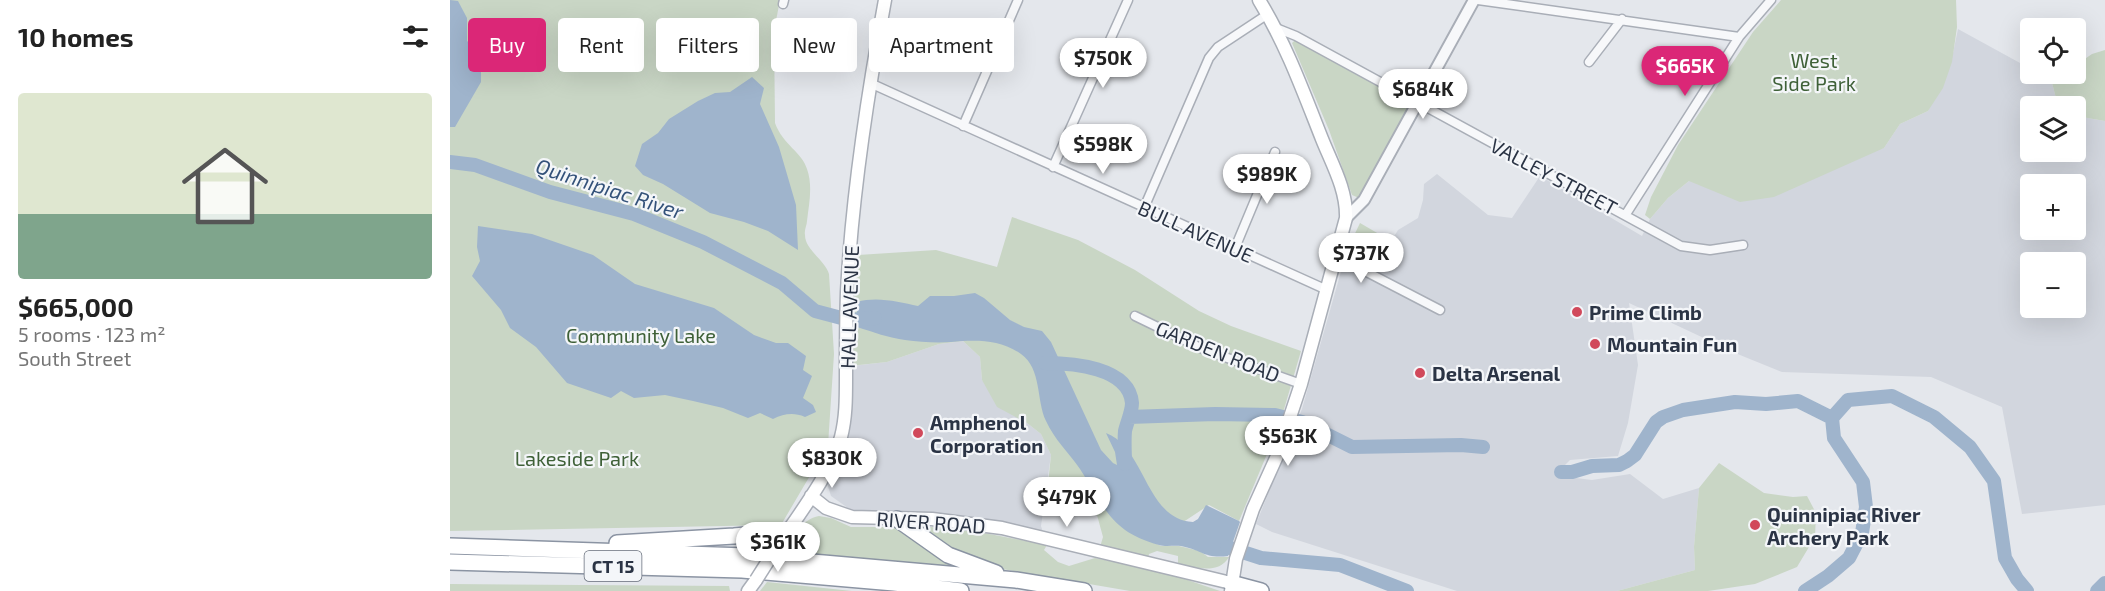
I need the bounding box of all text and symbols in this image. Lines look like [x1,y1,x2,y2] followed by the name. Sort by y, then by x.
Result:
[468,18,546,72] chip: Buy
[558,18,644,72] chip: Rent
[656,18,759,72] chip: Filters
[771,18,857,72] chip: New
[869,18,1014,72] chip: Apartment
[2020,18,2086,318] map controls
[2020,18,2086,84] button: locate
[399,20,432,53] icon: filters
[18,21,134,52] text: 10 homes
[1061,38,1145,89] pin: $750K
[1074,45,1132,69] text: $750K
[1643,46,1727,97] pin: $665K
[1772,48,1856,95] park label: West Side Park
[1656,53,1714,77] text: $665K
[1381,69,1465,120] pin: $684K
[1392,76,1454,100] text: $684K
[2020,96,2086,162] button: layers
[1061,124,1145,175] pin: $598K
[1073,131,1133,155] text: $598K
[171,132,279,240] icon: home
[1486,132,1622,220] street label: VALLEY STREET
[533,152,687,225] water label: Quinnipiac River
[1225,154,1309,205] pin: $989K
[1237,161,1297,185] text: $989K
[2020,174,2086,240] button: +
[1135,195,1257,267] street label: BULL AVENUE
[1319,233,1403,284] pin: $737K
[1333,240,1389,264] text: $737K
[835,245,863,369] street label: HALL AVENUE
[2020,252,2086,318] button: −
[18,291,134,322] text: $665,000
[1589,300,1702,324] place label: Prime Climb
[1570,305,1584,319] marker: Prime Climb
[1152,315,1284,387] street label: GARDEN ROAD
[18,322,166,346] text: 5 rooms · 123 m²
[566,323,716,347] park label: Community Lake
[1607,332,1737,356] place label: Mountain Fun
[1588,337,1602,351] marker: Mountain Fun
[18,346,131,370] text: South Street
[1432,361,1561,385] place label: Delta Arsenal
[1413,366,1427,380] marker: Delta Arsenal
[930,410,1043,457] place label: Amphenol Corporation
[1246,416,1330,467] pin: $563K
[1259,423,1317,447] text: $563K
[911,426,925,440] marker: Amphenol Corporation
[790,438,874,489] pin: $830K
[802,445,862,469] text: $830K
[515,446,639,470] park label: Lakeside Park
[1025,477,1109,528] pin: $479K
[1037,484,1097,508] text: $479K
[1767,502,1921,550] place label: Quinnipiac River Archery Park
[876,506,986,538] street label: RIVER ROAD
[1748,518,1762,532] marker: Quinnipiac River Archery Park
[736,522,820,573] pin: $361K
[750,529,806,553] text: $361K
[584,551,642,581] road number: CT 15

